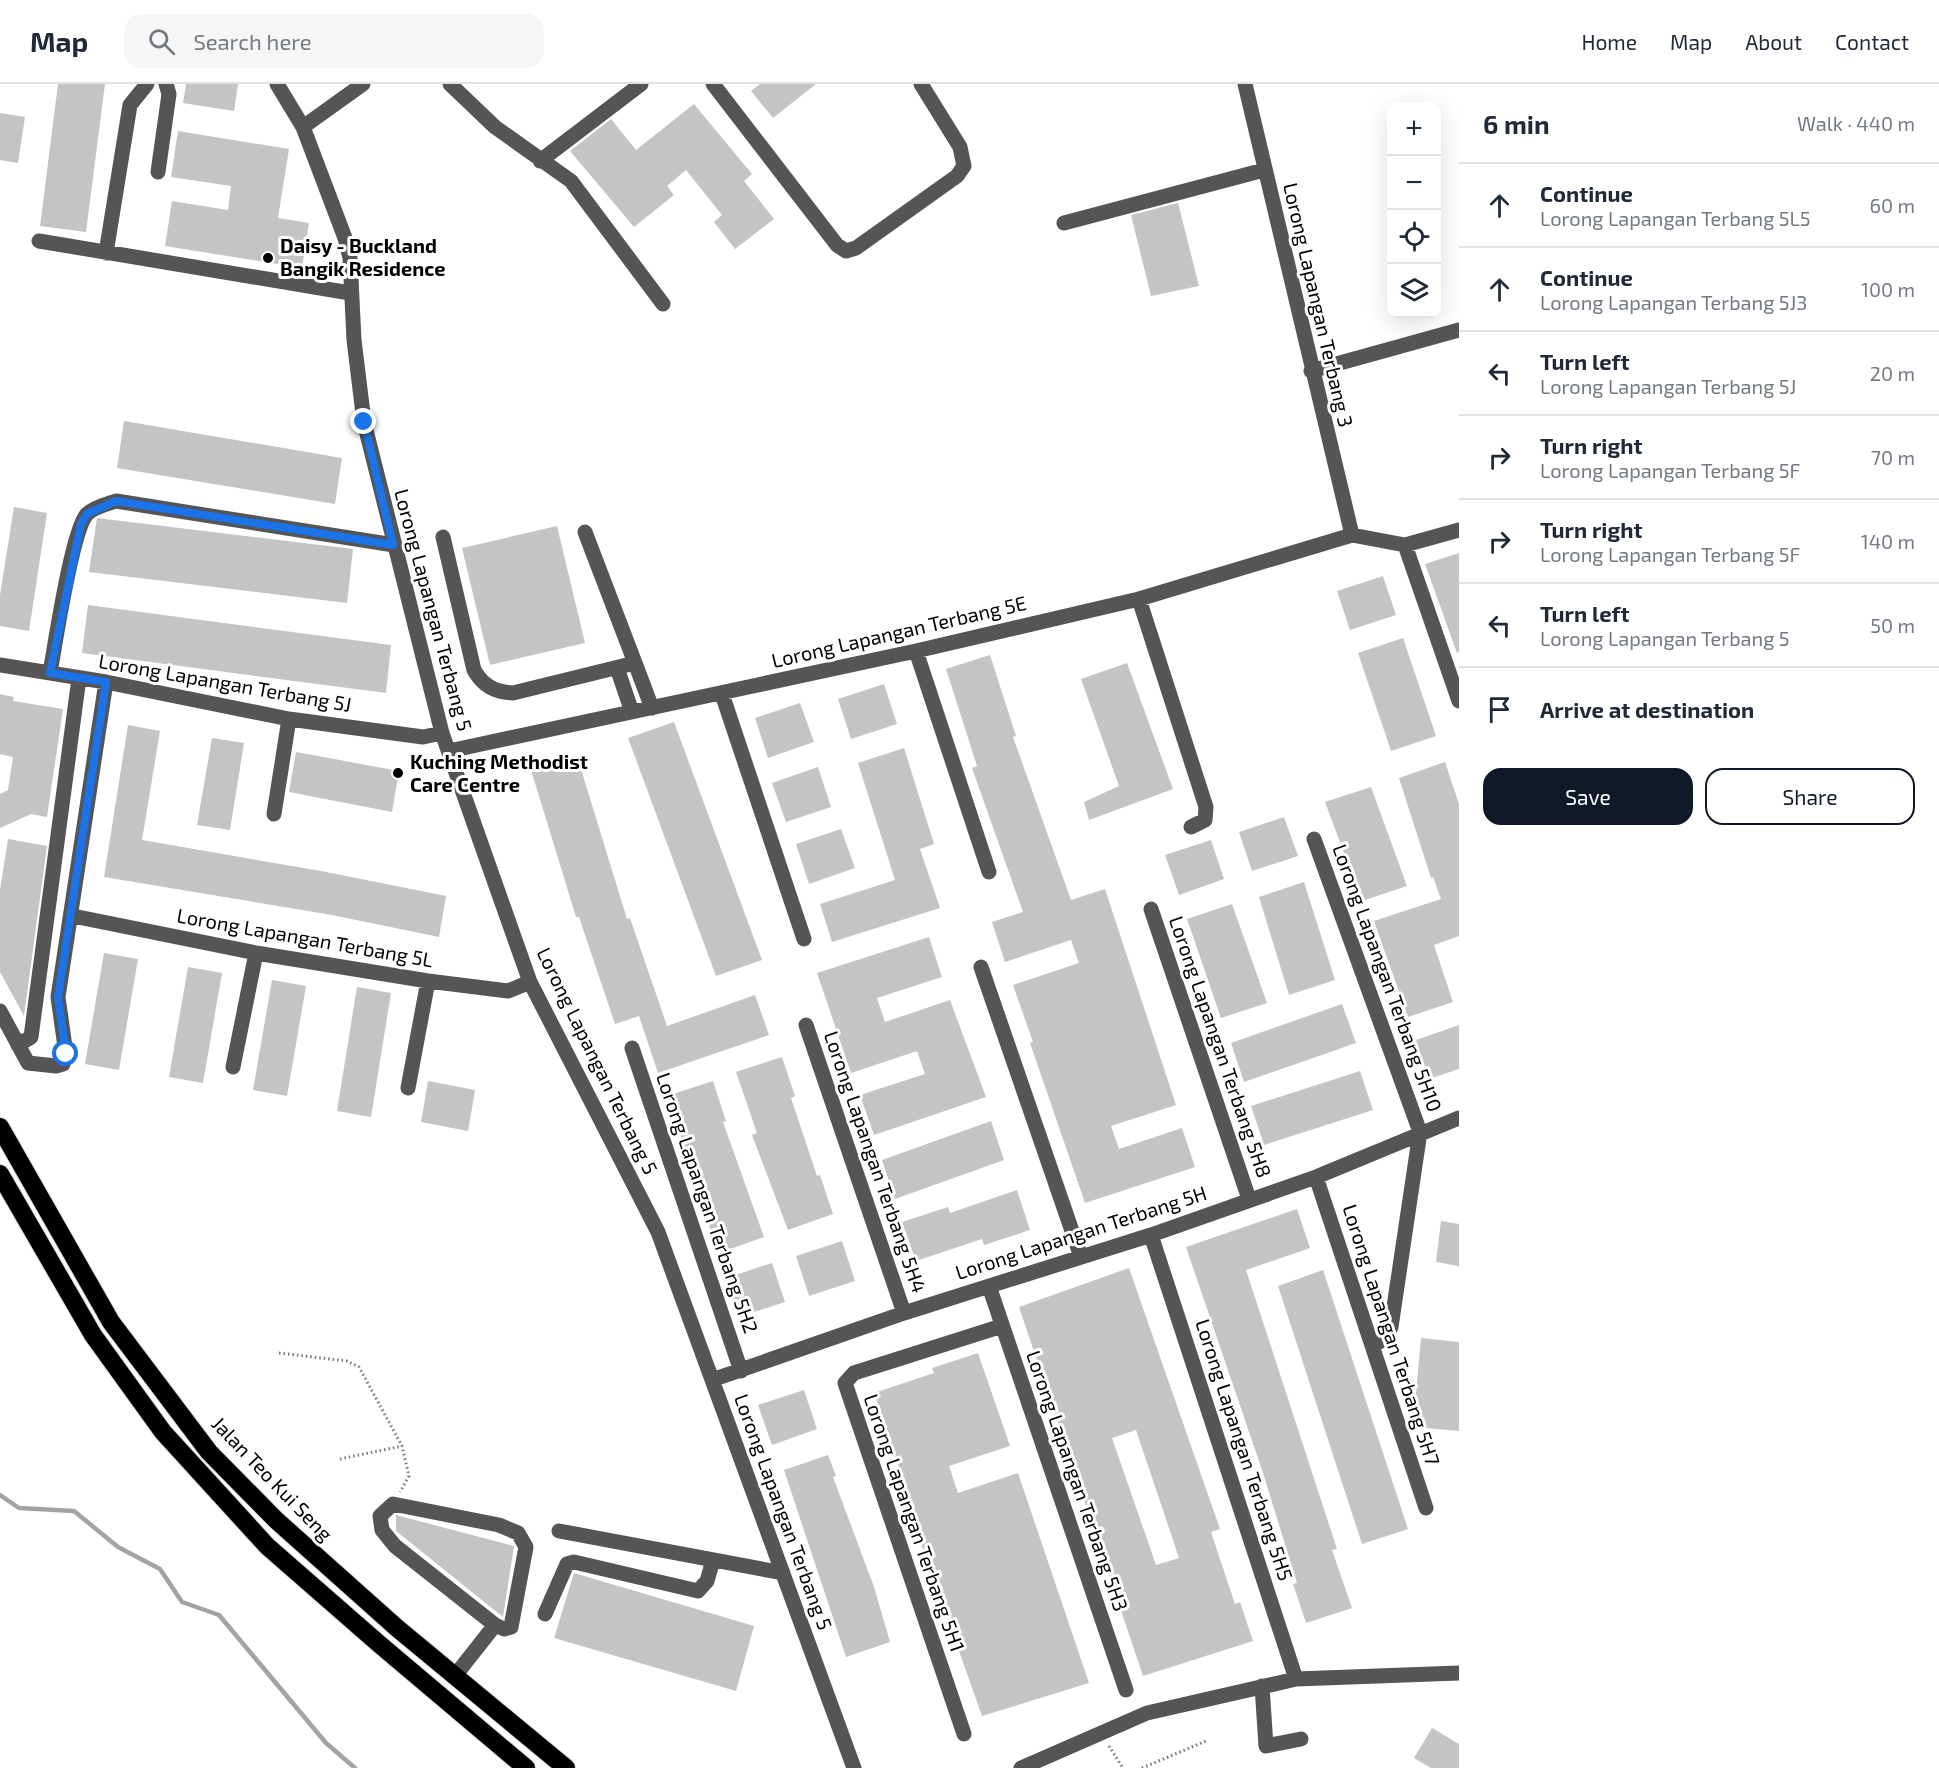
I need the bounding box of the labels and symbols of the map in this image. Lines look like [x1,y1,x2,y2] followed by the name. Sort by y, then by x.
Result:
[1279,180,1359,429] street label: Lorong Lapangan Terbang 3
[280,233,446,280] place label: Daisy - Buckland Bangik Residence
[261,251,275,265] marker: Daisy - Buckland Bangik Residence
[350,408,376,434] route end
[390,486,478,733] street label: Lorong Lapangan Terbang 5
[769,590,1029,672] street label: Lorong Lapangan Terbang 5E
[97,648,353,716] street label: Lorong Lapangan Terbang 5J
[410,749,588,796] place label: Kuching Methodist Care Centre
[391,766,405,780] marker: Kuching Methodist Care Centre
[1328,841,1448,1115] street label: Lorong Lapangan Terbang 5H10
[175,903,435,971] street label: Lorong Lapangan Terbang 5L
[1165,913,1277,1181] street label: Lorong Lapangan Terbang 5H8
[532,943,663,1178] street label: Lorong Lapangan Terbang 5
[820,1028,932,1296] street label: Lorong Lapangan Terbang 5H4
[52,1040,78,1066] route start
[652,1069,764,1336] street label: Lorong Lapangan Terbang 5H2
[952,1180,1209,1284] street label: Lorong Lapangan Terbang 5H
[1338,1201,1446,1468] street label: Lorong Lapangan Terbang 5H7
[1191,1316,1299,1584] street label: Lorong Lapangan Terbang 5H5
[1022,1347,1134,1614] street label: Lorong Lapangan Terbang 5H3
[730,1390,838,1633] street label: Lorong Lapangan Terbang 5
[860,1391,970,1655] street label: Lorong Lapangan Terbang 5H1
[207,1411,338,1545] street label: Jalan Teo Kui Seng

